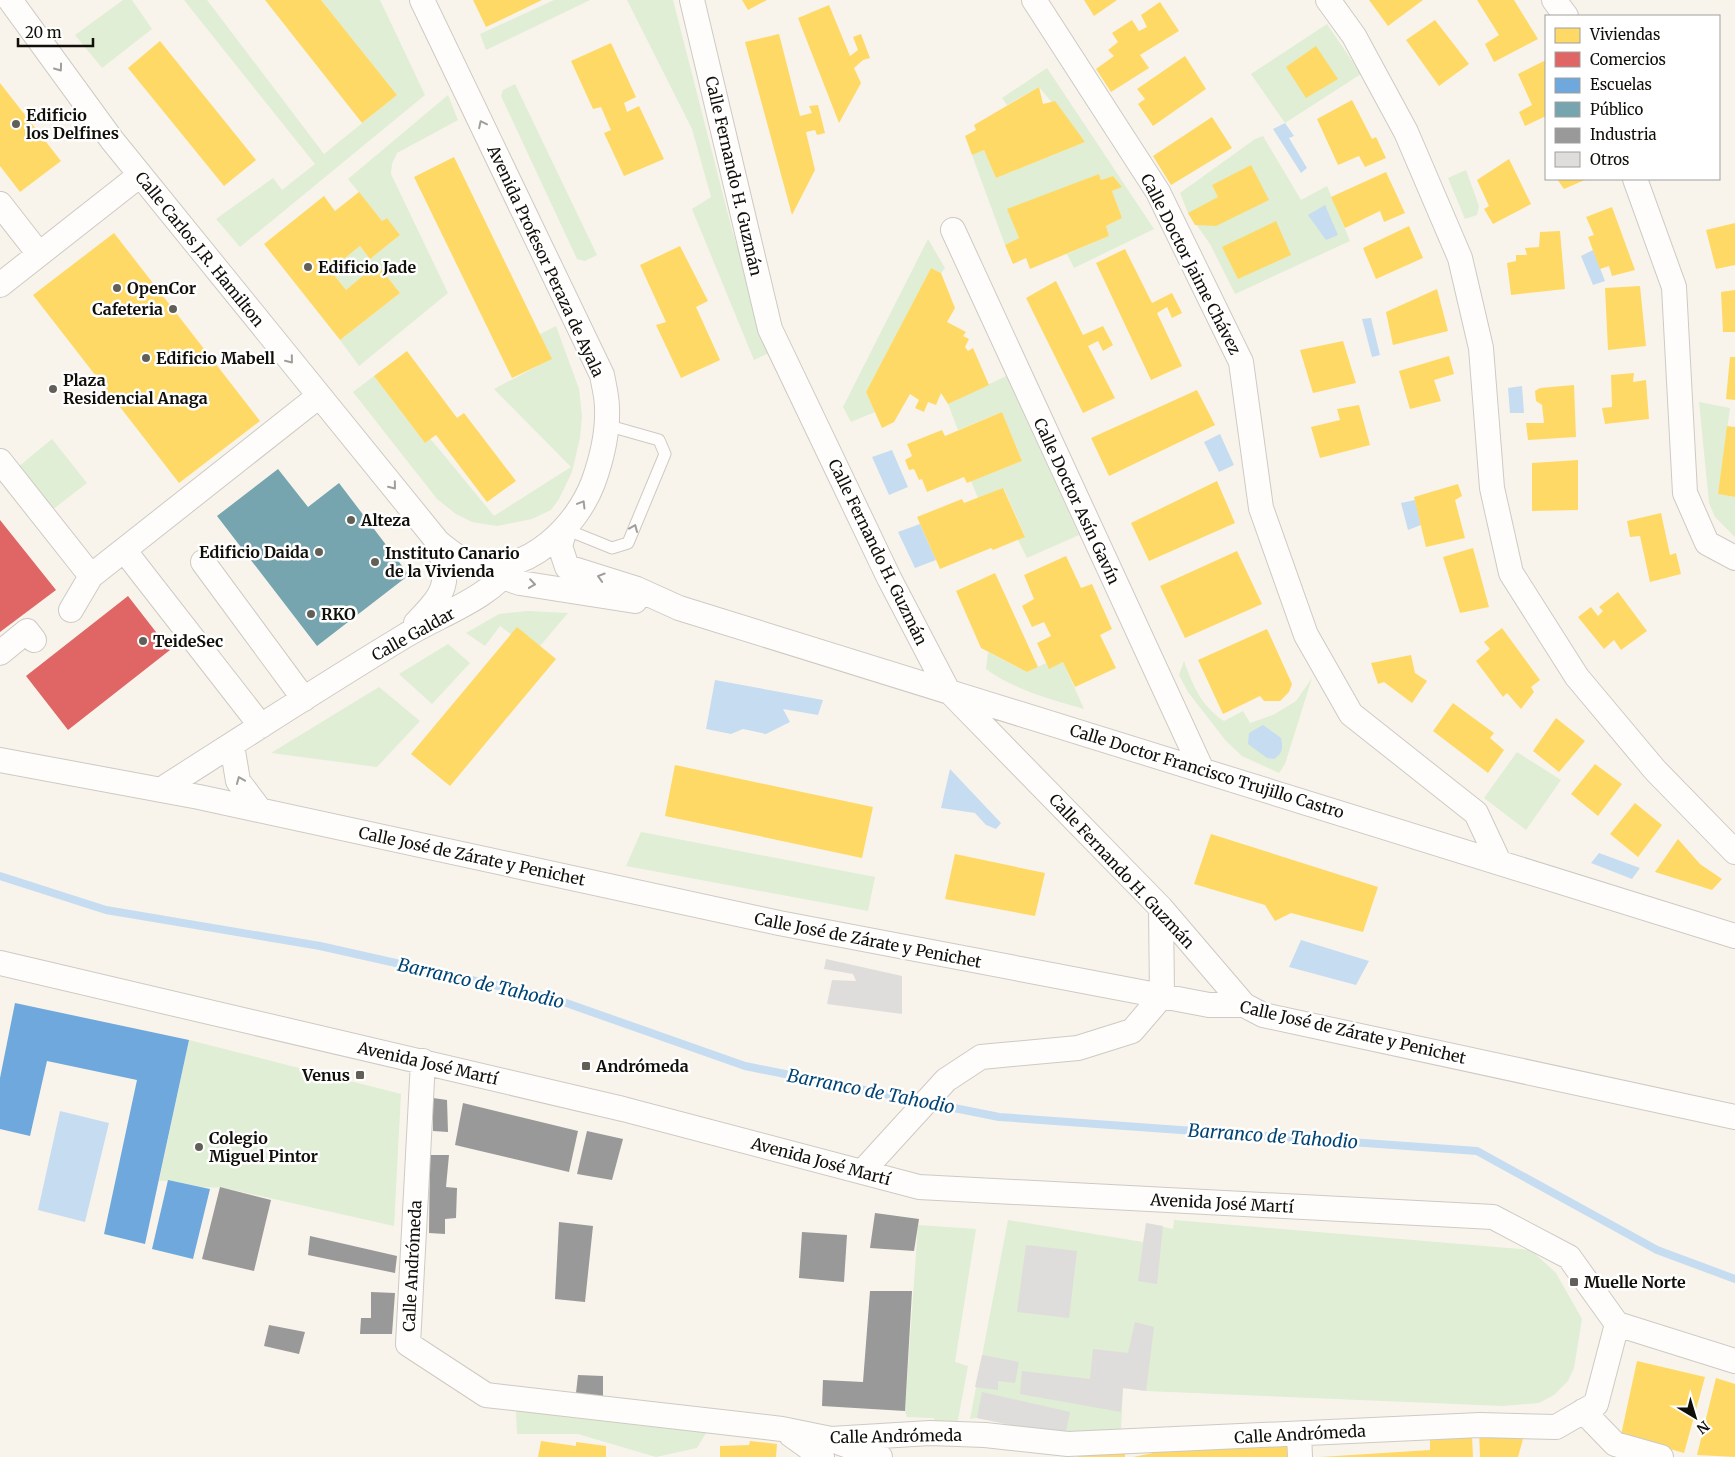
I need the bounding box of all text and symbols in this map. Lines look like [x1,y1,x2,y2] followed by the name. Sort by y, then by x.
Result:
[18,15,92,47] scale bar
[1545,15,1720,180] legend
[25,23,62,42] text: 20 m
[1589,25,1660,44] text: Viviendas
[1590,50,1666,69] text: Comercios
[53,62,62,72] one-way arrow
[701,74,767,278] street label: Calle Fernando H. Guzmán
[1590,75,1652,94] text: Escuelas
[1590,100,1644,119] text: Público
[26,105,119,143] place label: Edificio los Delfines
[10,118,22,130] marker: Edificio los Delfines
[477,120,488,129] one-way arrow
[1590,125,1657,144] text: Industria
[483,141,609,380] street label: Avenida Profesor Peraza de Ayala
[1590,150,1629,169] text: Otros
[131,167,269,331] street label: Calle Carlos J.R. Hamilton
[1137,170,1246,358] street label: Calle Doctor Jaime Chávez
[318,257,416,277] place label: Edificio Jade
[302,261,314,273] marker: Edificio Jade
[127,278,197,298] place label: OpenCor
[111,282,123,294] marker: OpenCor
[92,299,163,319] place label: Cafeteria
[167,303,179,315] marker: Cafeteria
[156,348,275,368] place label: Edificio Mabell
[140,352,152,364] marker: Edificio Mabell
[285,354,293,363] one-way arrow
[63,370,208,408] place label: Plaza Residencial Anaga
[47,383,59,395] marker: Plaza Residencial Anaga
[1030,415,1125,588] street label: Calle Doctor Asín Gavín
[824,456,932,649] street label: Calle Fernando H. Guzmán
[387,480,395,489] one-way arrow
[576,501,586,510] one-way arrow
[360,510,410,530] place label: Alteza
[345,514,357,526] marker: Alteza
[628,524,639,533] one-way arrow
[199,542,309,562] place label: Edificio Daida
[385,543,520,581] place label: Instituto Canario de la Vivienda
[313,546,325,558] marker: Edificio Daida
[369,556,381,568] marker: Instituto Canario de la Vivienda
[597,573,605,583] one-way arrow
[528,578,536,589] one-way arrow
[368,603,458,665] street label: Calle Galdar
[321,604,356,624] place label: RKO
[305,608,317,620] marker: RKO
[153,631,223,651] place label: TeideSec
[137,635,149,647] marker: TeideSec
[1067,720,1347,822] street label: Calle Doctor Francisco Trujillo Castro
[236,776,246,785] one-way arrow
[1045,789,1199,953] street label: Calle Fernando H. Guzmán
[357,822,588,890] street label: Calle José de Zárate y Penichet
[753,908,984,972] street label: Calle José de Zárate y Penichet
[395,953,567,1013] water label: Barranco de Tahodio
[1238,996,1469,1068] street label: Calle José de Zárate y Penichet
[355,1037,501,1089] street label: Avenida José Martí
[595,1056,689,1076] place label: Andrómeda
[580,1060,592,1072] marker: Andrómeda
[785,1063,957,1119] water label: Barranco de Tahodio
[301,1065,350,1085] place label: Venus
[354,1069,366,1081] marker: Venus
[1187,1119,1359,1153] water label: Barranco de Tahodio
[209,1128,319,1166] place label: Colegio Miguel Pintor
[748,1133,894,1189] street label: Avenida José Martí
[193,1141,205,1153] marker: Colegio Miguel Pintor
[1149,1189,1295,1217] street label: Avenida José Martí
[399,1199,425,1332] street label: Calle Andrómeda
[1584,1272,1686,1292] place label: Muelle Norte
[1568,1276,1580,1288] marker: Muelle Norte
[1670,1392,1720,1442] north arrow
[1693,1417,1713,1438] text: N
[1234,1421,1367,1447] street label: Calle Andrómeda
[830,1425,962,1447] street label: Calle Andrómeda

